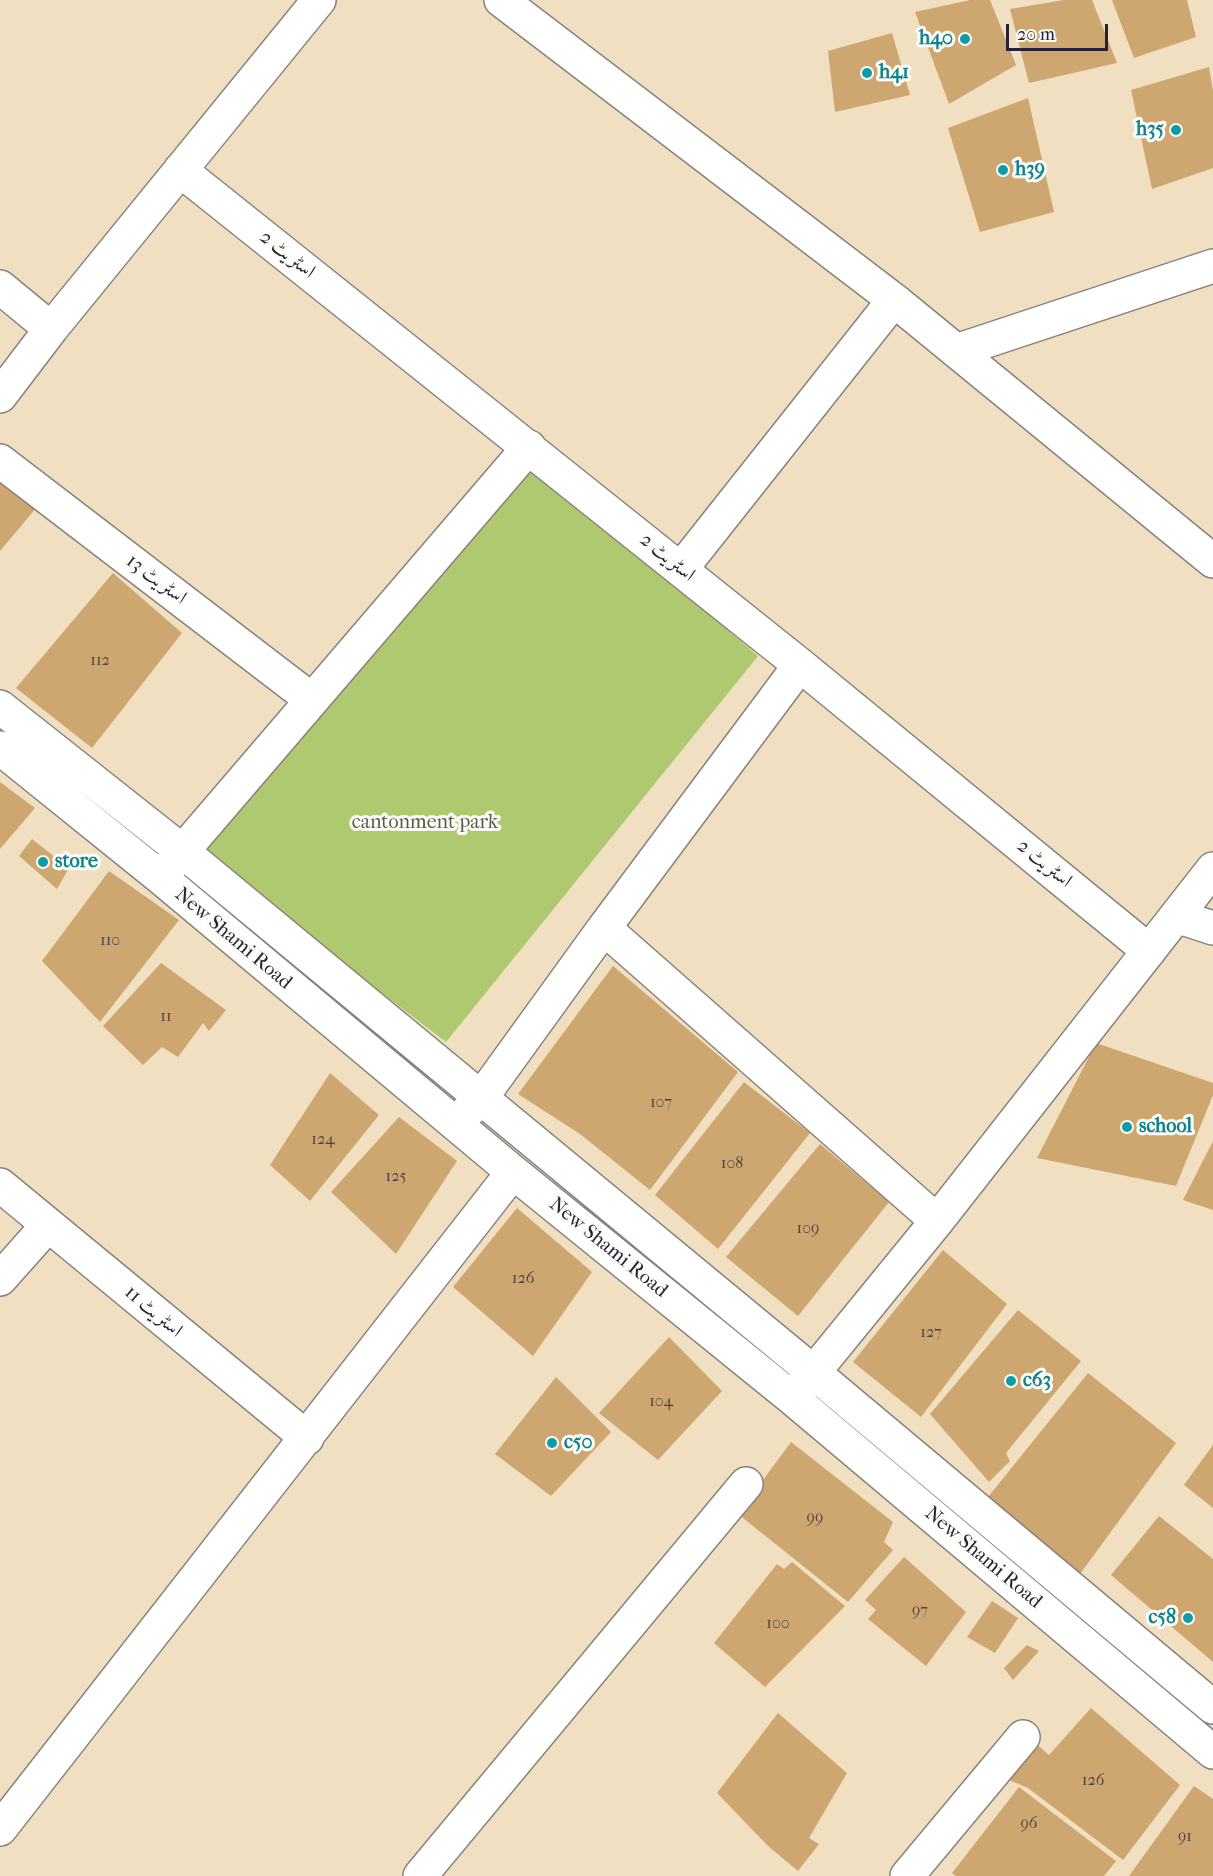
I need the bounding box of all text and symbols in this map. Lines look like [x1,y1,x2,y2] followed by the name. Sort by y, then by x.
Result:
[1009,12,1111,50] scale bar
[1017,24,1055,45] text: 20 m
[919,27,953,51] place label: h40
[958,32,972,46] marker: h40
[879,61,909,85] place label: h41
[860,66,874,80] marker: h41
[1136,118,1164,142] place label: h35
[1169,123,1183,137] marker: h35
[1015,158,1045,182] place label: h39
[996,163,1010,177] marker: h39
[254,226,320,284] street label: اسٹریٹ 2
[634,528,700,588] street label: اسٹریٹ 2
[121,550,191,610] street label: اسٹریٹ 13
[90,651,110,671] house number: 112
[352,811,498,835] park label: cantonment park
[1011,834,1077,894] street label: اسٹریٹ 2
[55,850,98,874] place label: store
[36,855,50,869] marker: store
[169,883,297,995] street label: New Shami Road
[100,931,120,951] house number: 110
[160,1007,172,1027] house number: 11
[650,1093,672,1113] house number: 107
[1139,1115,1192,1139] place label: school
[1120,1120,1134,1134] marker: school
[311,1130,335,1150] house number: 124
[721,1154,743,1174] house number: 108
[386,1167,406,1187] house number: 125
[544,1193,672,1303] street label: New Shami Road
[797,1219,819,1239] house number: 109
[512,1269,534,1289] house number: 126
[119,1281,187,1343] street label: اسٹریٹ 11
[920,1323,942,1343] house number: 127
[1023,1369,1051,1393] place label: c63
[1004,1374,1018,1388] marker: c63
[649,1392,673,1412] house number: 104
[564,1431,592,1455] place label: c50
[545,1436,559,1450] marker: c50
[919,1502,1047,1614] street label: New Shami Road
[807,1508,823,1528] house number: 99
[912,1601,928,1621] house number: 97
[1148,1606,1176,1630] place label: c58
[1181,1611,1195,1625] marker: c58
[766,1614,790,1634] house number: 100
[1082,1771,1104,1791] house number: 126
[1020,1814,1038,1834] house number: 96
[1178,1827,1192,1847] house number: 91

